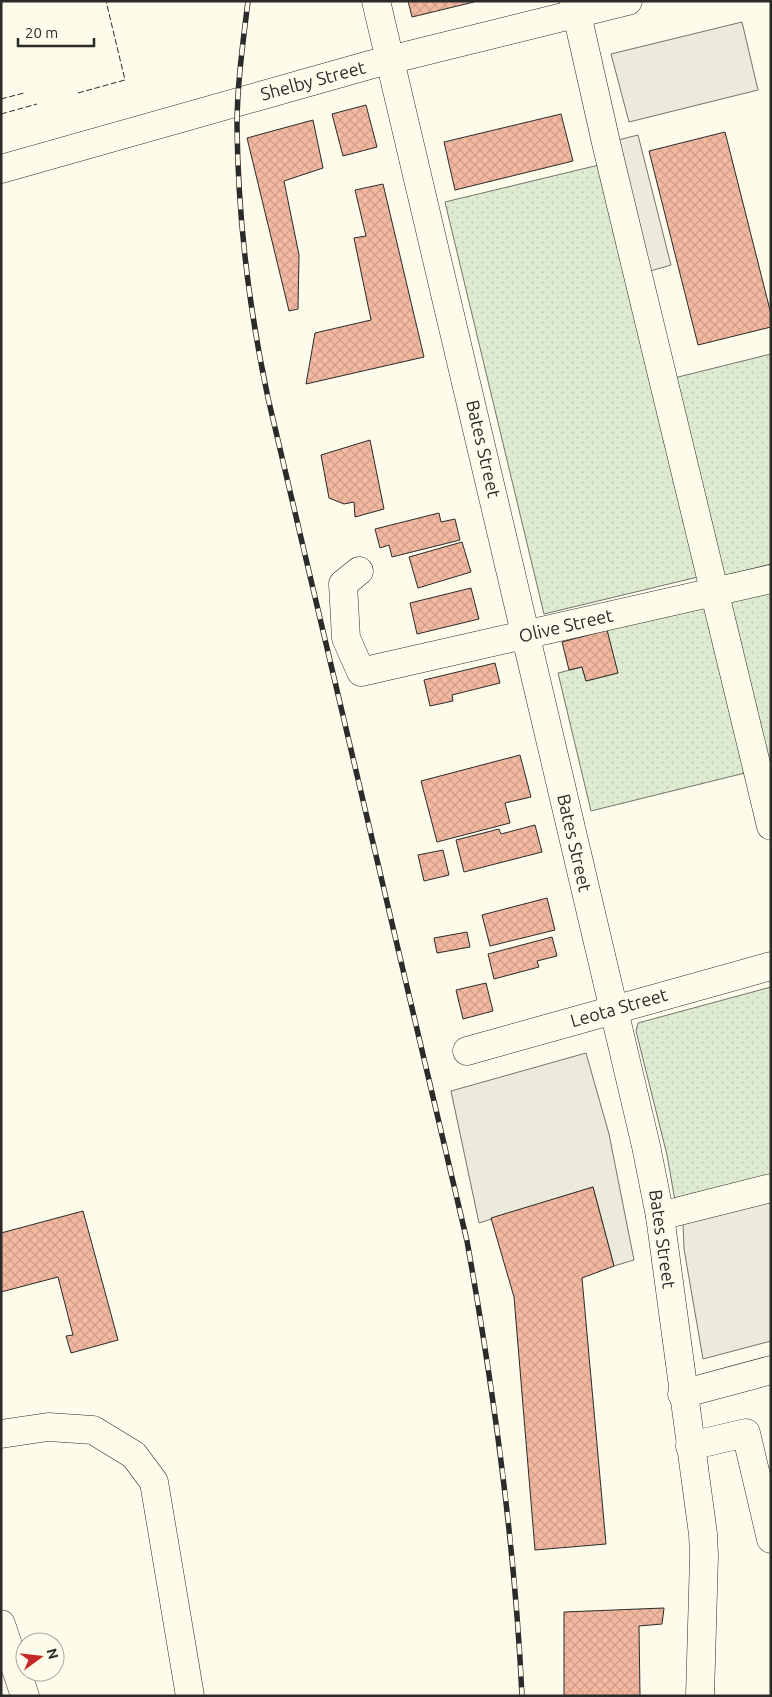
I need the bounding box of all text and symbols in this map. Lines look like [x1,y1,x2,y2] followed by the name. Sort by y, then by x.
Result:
[18,15,94,47] scale bar
[25,24,58,41] text: 20 m
[258,56,367,104] street label: Shelby Street
[463,398,505,500] street label: Bates Street
[517,604,615,646] street label: Olive Street
[554,792,596,894] street label: Bates Street
[568,984,670,1030] street label: Leota Street
[646,1188,680,1290] street label: Bates Street
[15,1632,65,1682] north arrow
[43,1647,62,1661] text: N

